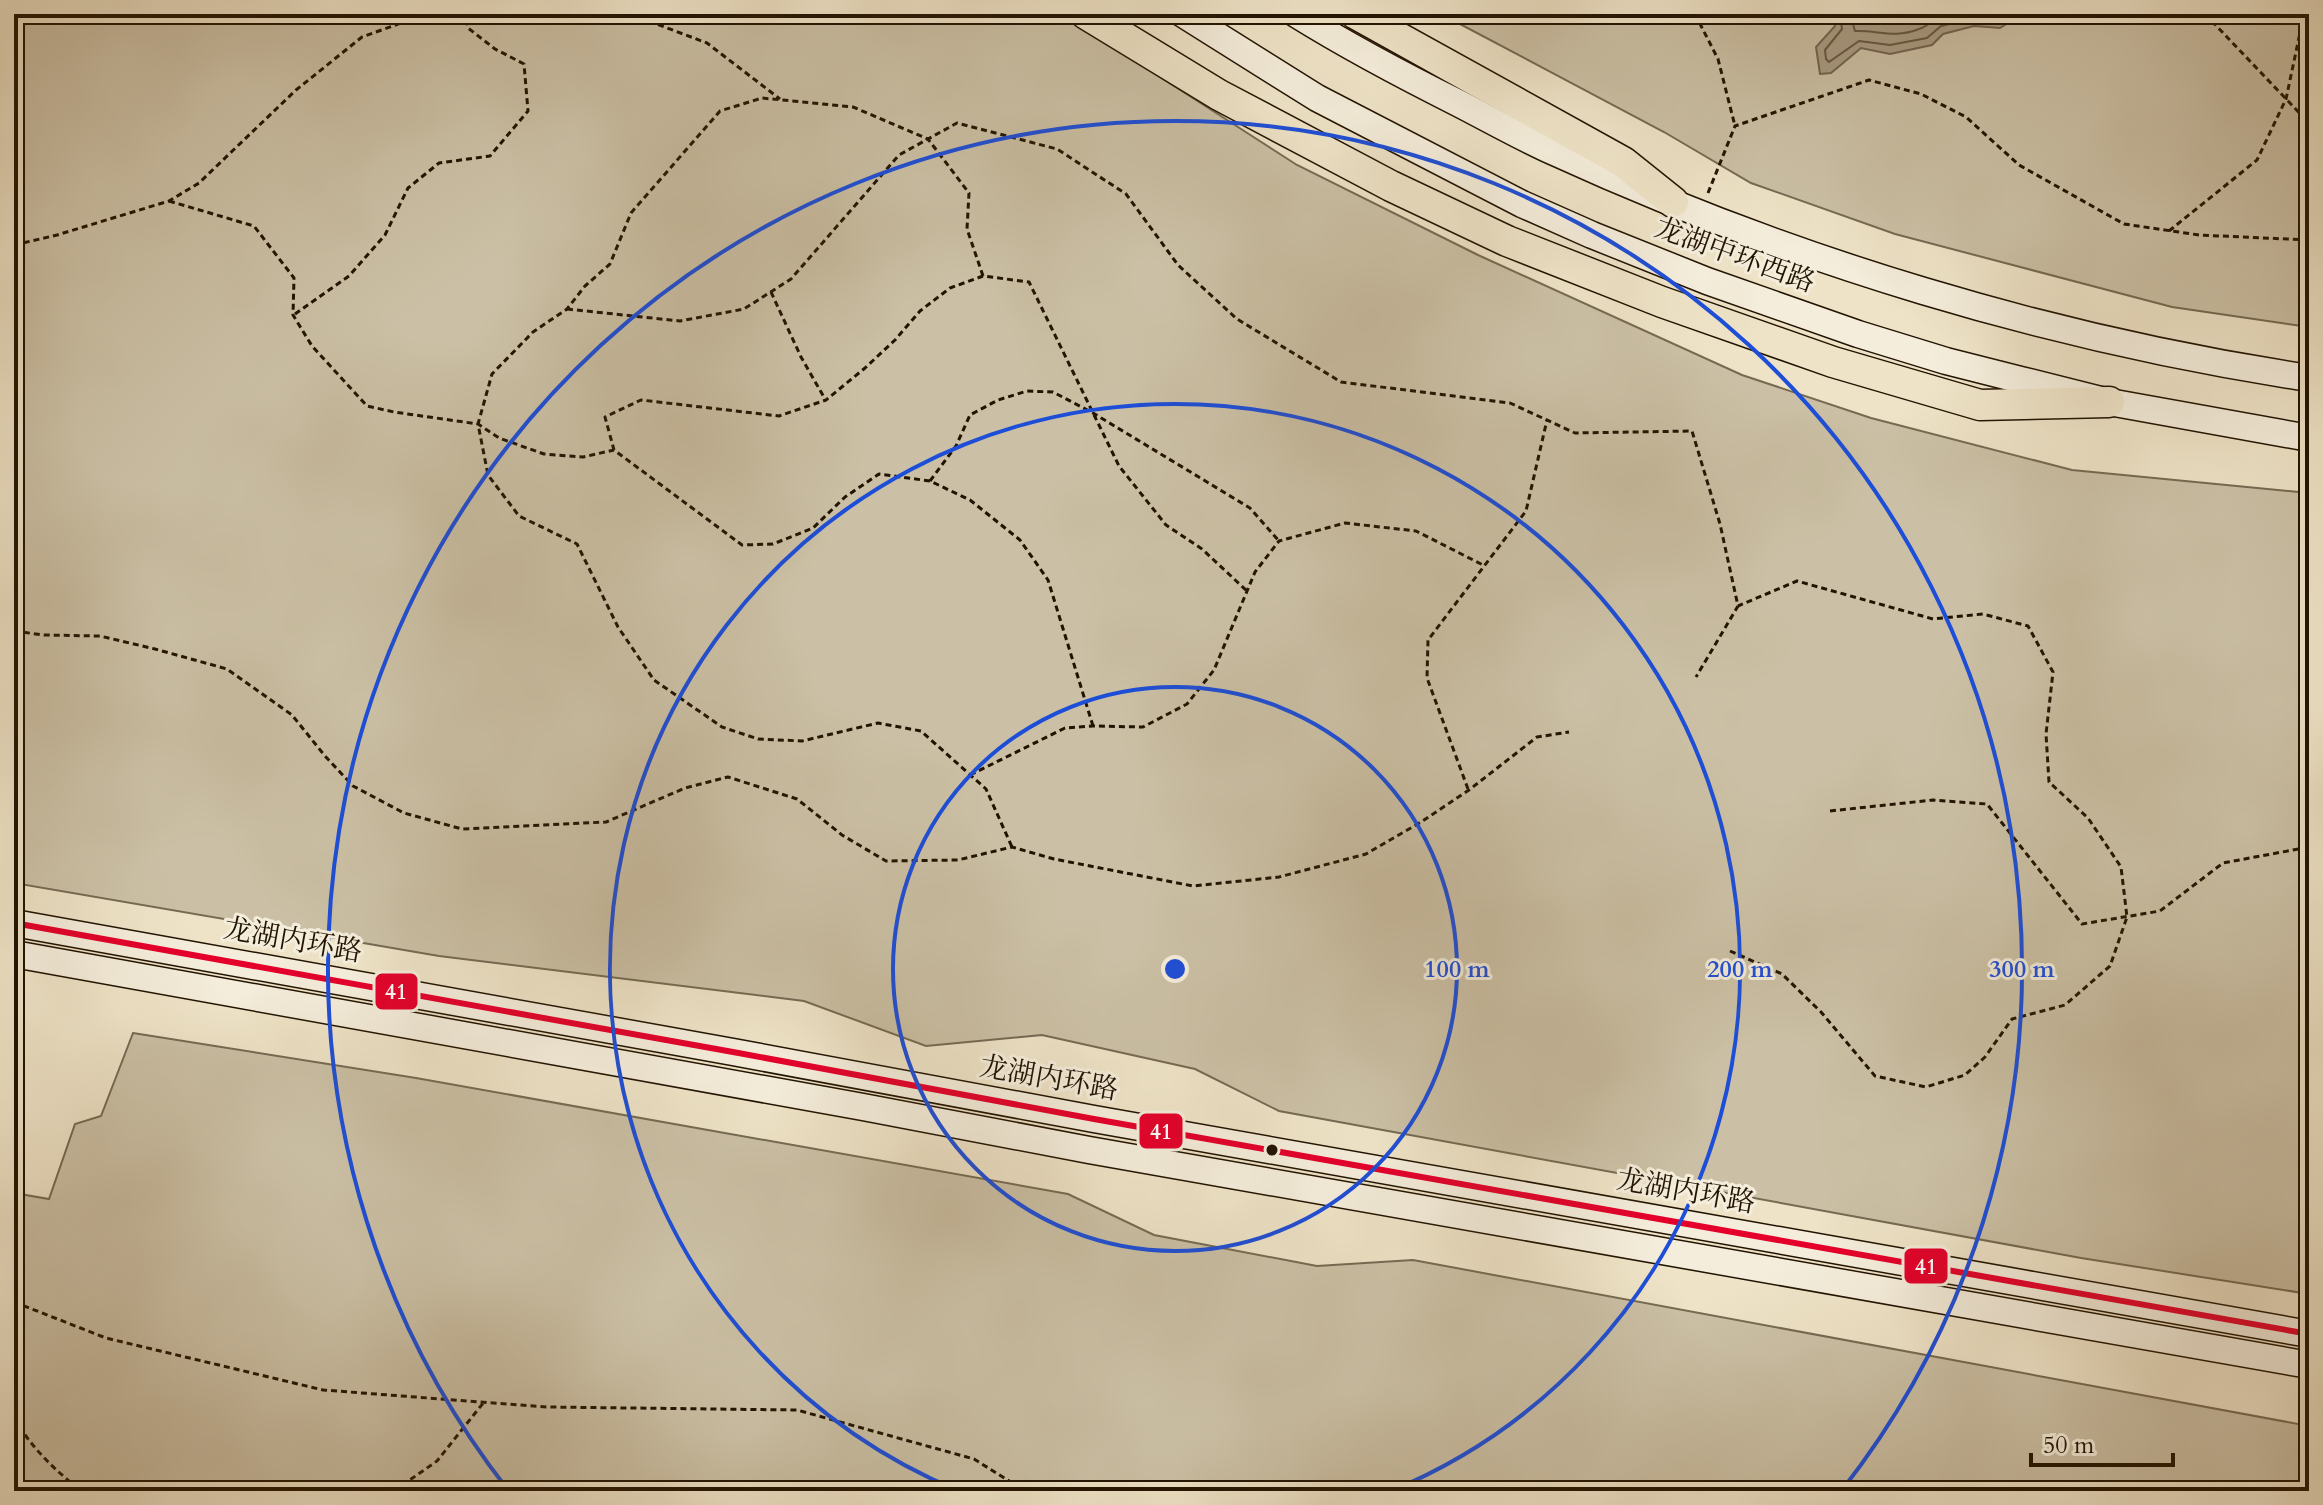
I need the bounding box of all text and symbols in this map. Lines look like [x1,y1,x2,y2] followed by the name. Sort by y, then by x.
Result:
[1650,208,1820,302] street label: 龙湖中环西路
[221,909,365,971] street label: 龙湖内环路
[1424,953,1491,986] text: 100 m
[1707,953,1774,986] text: 200 m
[1989,953,2056,986] text: 300 m
[1161,955,1189,983] centre of rings
[374,972,419,1011] line badge: 41
[385,977,407,1007] text: 41
[977,1047,1121,1109] street label: 龙湖内环路
[1138,1112,1184,1150] line badge: 41
[1150,1117,1172,1147] text: 41
[1264,1142,1280,1158] unlabelled marker
[1614,1160,1758,1222] street label: 龙湖内环路
[1903,1247,1949,1285] line badge: 41
[1915,1252,1937,1282] text: 41
[2031,1417,2173,1467] scale bar
[2043,1429,2095,1462] text: 50 m

